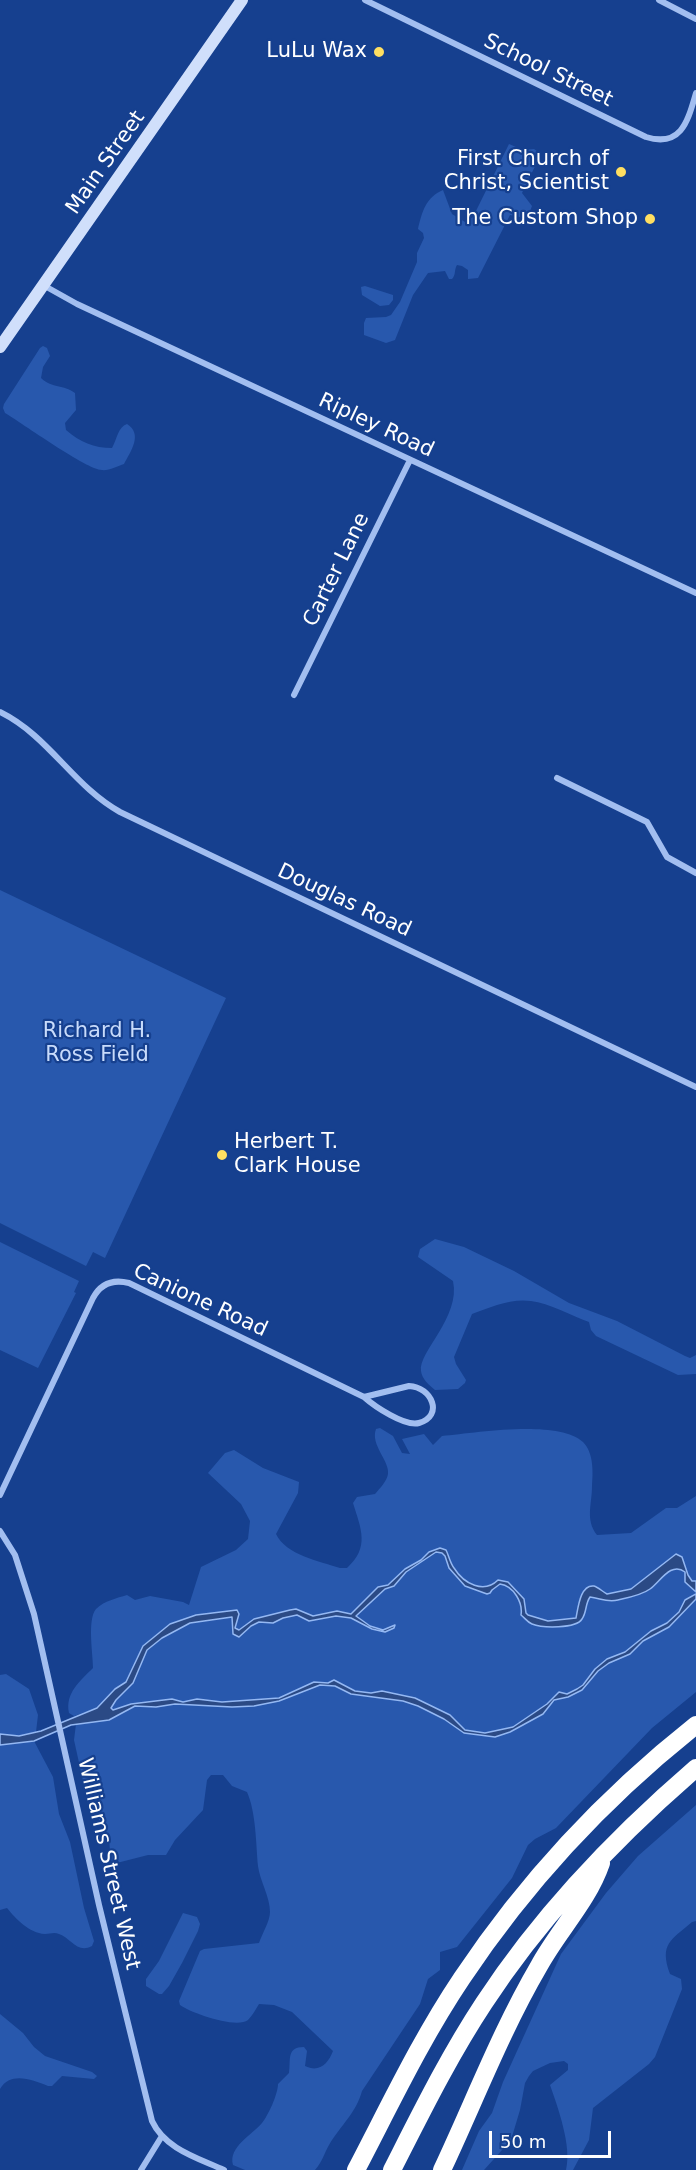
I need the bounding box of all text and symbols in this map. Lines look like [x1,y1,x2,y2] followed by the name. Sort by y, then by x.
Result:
[479,29,617,113] street label: School Street
[266,39,367,65] place label: LuLu Wax
[372,45,386,59] marker: LuLu Wax
[61,106,151,220] street label: Main Street
[444,147,609,197] place label: First Church of Christ, Scientist
[614,165,628,179] marker: First Church of Christ, Scientist
[452,206,638,232] place label: The Custom Shop
[643,212,657,226] marker: The Custom Shop
[314,388,438,464] street label: Ripley Road
[299,509,375,631] street label: Carter Lane
[273,859,415,943] street label: Douglas Road
[43,1019,151,1069] park label: Richard H. Ross Field
[234,1130,361,1180] place label: Herbert T. Clark House
[215,1148,229,1162] marker: Herbert T. Clark House
[129,1259,271,1343] street label: Canione Road
[71,1756,145,1972] street label: Williams Street West
[492,2119,614,2157] scale bar
[500,2131,546,2152] text: 50 m

